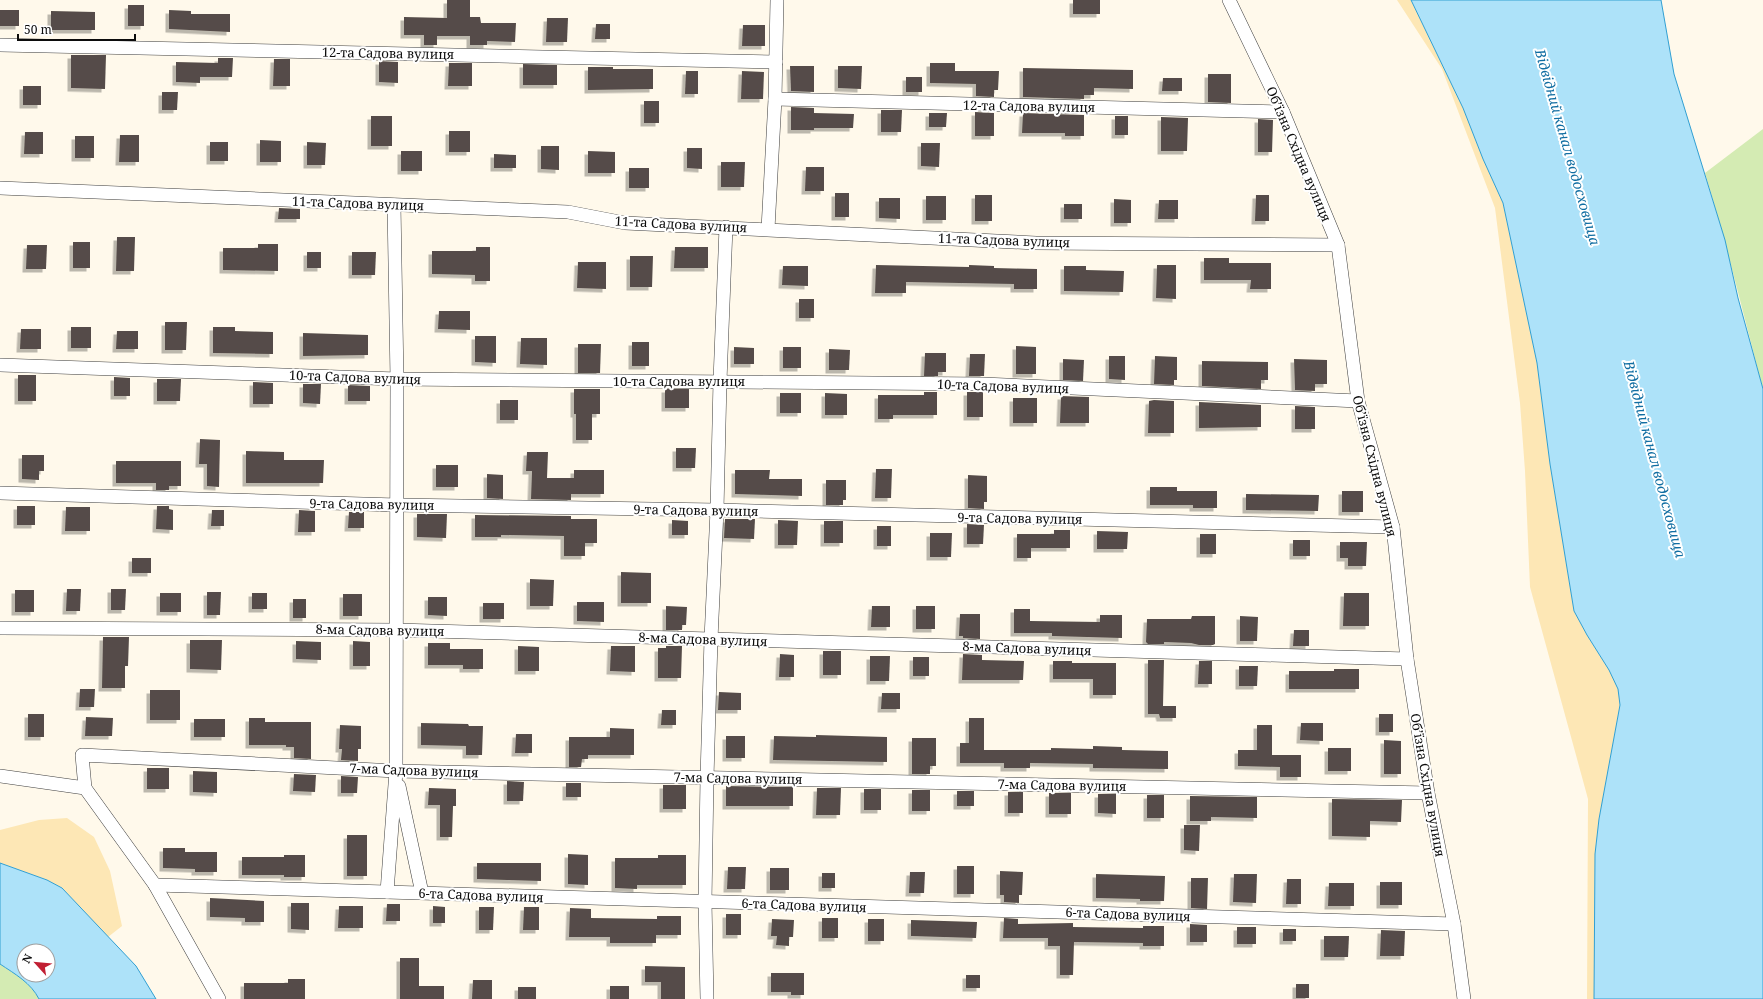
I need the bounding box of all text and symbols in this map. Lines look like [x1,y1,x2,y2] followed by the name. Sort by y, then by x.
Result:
[18,16,135,42] scale bar
[24,21,52,38] text: 50 m
[322,43,454,63] street label: 12-та Садова вулиця
[1531,46,1605,247] water label: Відвідний канал водосховища
[1262,84,1336,224] street label: Обʼїзна Східна вулиця
[963,96,1095,116] street label: 12-та Садова вулиця
[291,192,425,214] street label: 11-та Садова вулиця
[614,212,748,236] street label: 11-та Садова вулиця
[937,229,1071,251] street label: 11-та Садова вулиця
[1619,357,1690,560] water label: Відвідний канал водосховища
[288,366,422,388] street label: 10-та Садова вулиця
[613,372,745,390] street label: 10-та Садова вулиця
[936,375,1070,397] street label: 10-та Садова вулиця
[1349,393,1401,539] street label: Обʼїзна Східна вулиця
[309,494,435,514] street label: 9-та Садова вулиця
[633,500,759,520] street label: 9-та Садова вулиця
[957,508,1083,528] street label: 9-та Садова вулиця
[315,620,445,640] street label: 8-ма Садова вулиця
[638,628,768,650] street label: 8-ма Садова вулиця
[962,637,1092,659] street label: 8-ма Садова вулиця
[1407,712,1449,858] street label: Обʼїзна Східна вулиця
[349,759,479,781] street label: 7-ма Садова вулиця
[673,768,803,788] street label: 7-ма Садова вулиця
[997,775,1127,795] street label: 7-ма Садова вулиця
[418,884,544,906] street label: 6-та Садова вулиця
[741,894,867,916] street label: 6-та Садова вулиця
[1065,903,1191,925] street label: 6-та Садова вулиця
[16,943,56,983] north arrow
[18,951,35,966] text: N

